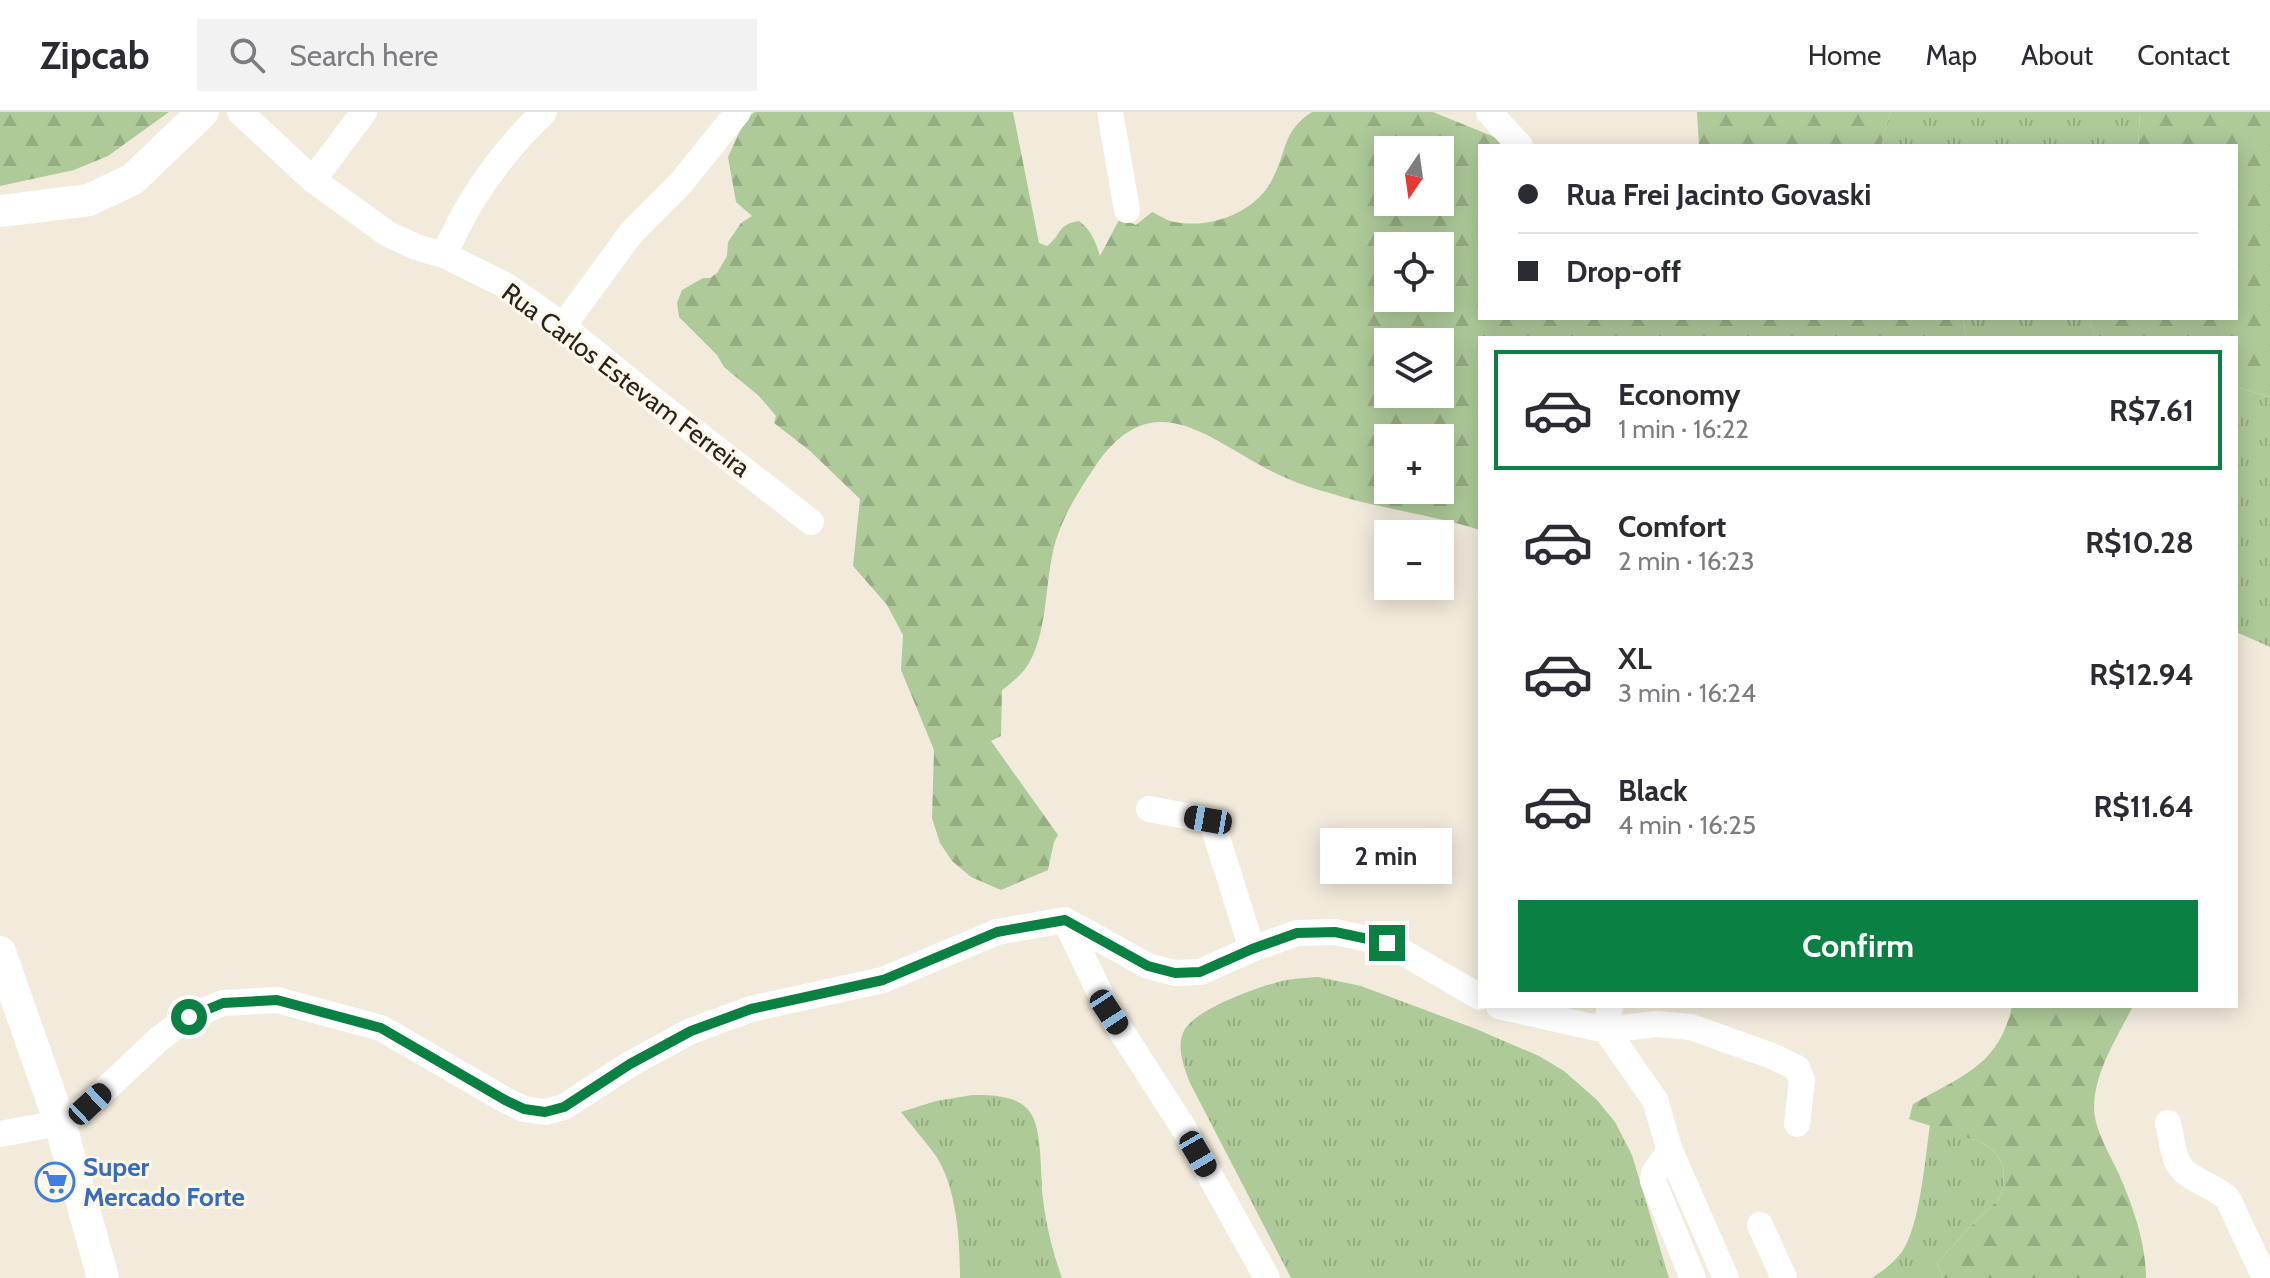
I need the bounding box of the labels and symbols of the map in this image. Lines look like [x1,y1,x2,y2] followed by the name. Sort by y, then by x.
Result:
[1374,136,1454,216] north arrow
[495,276,757,484] street label: Rua Carlos Estevam Ferreira
[1182,804,1234,836] car
[1321,827,1453,883] callout: 2 min
[1369,925,1405,961] route end
[1086,985,1132,1039] car
[171,999,207,1035] route start
[64,1079,116,1129] car
[1176,1127,1220,1181] car
[83,1151,245,1213] place label: Super Mercado Forte
[34,1161,76,1203] supermarket icon: Super Mercado Forte

